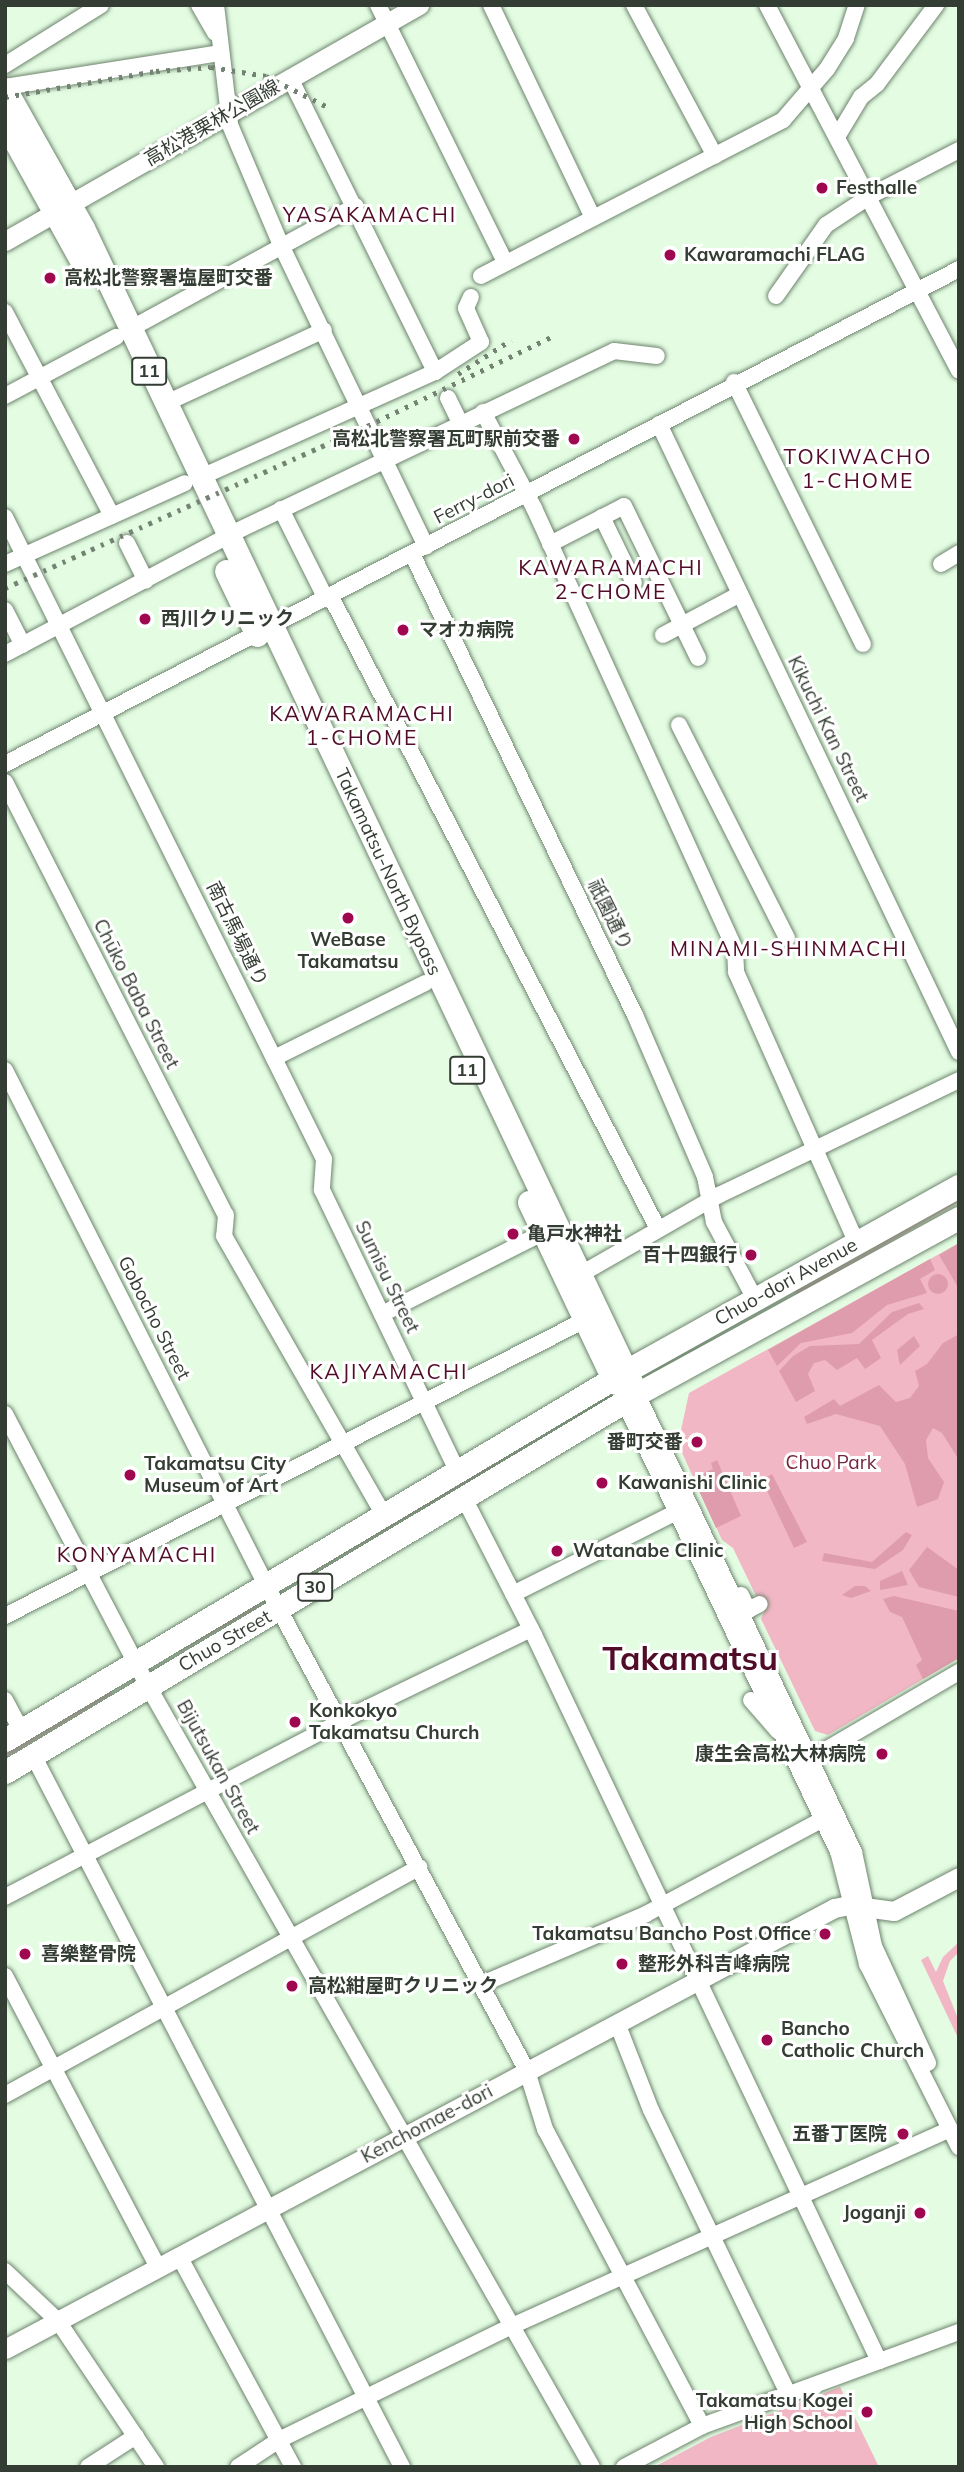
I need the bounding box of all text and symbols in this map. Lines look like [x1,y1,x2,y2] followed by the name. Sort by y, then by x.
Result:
[140,75,284,171] street label: 高松港栗林公園線
[836,177,917,199] place label: Festhalle
[814,180,830,196] marker: Festhalle
[284,201,456,227] district label: YASAKAMACHI
[684,244,865,266] place label: Kawaramachi FLAG
[662,247,678,263] marker: Kawaramachi FLAG
[64,267,273,289] place label: 高松北警察署塩屋町交番
[42,270,58,286] marker: 高松北警察署塩屋町交番
[130,356,168,386] road number: 11
[332,428,560,450] place label: 高松北警察署瓦町駅前交番
[566,431,582,447] marker: 高松北警察署瓦町駅前交番
[785,443,931,493] district label: TOKIWACHO 1-CHOME
[430,469,518,529] street label: Ferry-dori
[520,554,702,604] district label: KAWARAMACHI 2-CHOME
[161,608,294,630] place label: 西川クリニック
[135,609,155,629] marker: 西川クリニック
[419,619,514,641] place label: マオカ病院
[393,620,413,640] marker: マオカ病院
[783,652,873,806] street label: Kikuchi Kan Street
[271,700,453,750] district label: KAWARAMACHI 1-CHOME
[330,765,446,979] street label: Takamatsu-North Bypass
[583,876,637,954] street label: 祇園通り
[202,878,272,990] street label: 南古馬場通り
[340,910,356,926] marker: WeBase Takamatsu
[88,915,184,1073] street label: Chūko Baba Street
[297,929,399,973] place label: WeBase Takamatsu
[672,935,906,961] district label: MINAMI-SHINMACHI
[448,1056,486,1084] road number: 11
[350,1217,424,1337] street label: Sumisu Street
[527,1223,622,1245] place label: 亀戸水神社
[505,1226,521,1242] marker: 亀戸水神社
[711,1233,861,1331] street label: Chuo-dori Avenue
[642,1244,737,1266] place label: 百十四銀行
[743,1247,759,1263] marker: 百十四銀行
[113,1252,195,1384] street label: Gobocho Street
[311,1358,467,1384] district label: KAJIYAMACHI
[607,1431,683,1453] place label: 番町交番
[689,1434,705,1450] marker: 番町交番
[786,1452,876,1474] park label: Chuo Park
[144,1453,286,1497] place label: Takamatsu City Museum of Art
[122,1467,138,1483] marker: Takamatsu City Museum of Art
[618,1472,767,1494] place label: Kawanishi Clinic
[592,1473,612,1493] marker: Kawanishi Clinic
[573,1540,723,1562] place label: Watanabe Clinic
[58,1541,216,1567] district label: KONYAMACHI
[547,1541,567,1561] marker: Watanabe Clinic
[296,1572,334,1602] road number: 30
[175,1605,275,1677] street label: Chuo Street
[602,1638,778,1678] district label: Takamatsu
[172,1696,264,1838] street label: Bijutsukan Street
[309,1700,479,1744] place label: Konkokyo Takamatsu Church
[287,1714,303,1730] marker: Konkokyo Takamatsu Church
[695,1743,866,1765] place label: 康生会高松大林病院
[872,1744,892,1764] marker: 康生会高松大林病院
[532,1923,811,1945] place label: Takamatsu Bancho Post Office
[817,1926,833,1942] marker: Takamatsu Bancho Post Office
[41,1943,136,1965] place label: 喜樂整骨院
[15,1944,35,1964] marker: 喜樂整骨院
[638,1953,790,1975] place label: 整形外科吉峰病院
[612,1954,632,1974] marker: 整形外科吉峰病院
[308,1975,498,1997] place label: 高松紺屋町クリニック
[282,1976,302,1996] marker: 高松紺屋町クリニック
[781,2018,924,2062] place label: Bancho Catholic Church
[759,2032,775,2048] marker: Bancho Catholic Church
[357,2080,497,2168] street label: Kenchomae-dori
[792,2123,887,2145] place label: 五番丁医院
[893,2124,913,2144] marker: 五番丁医院
[843,2202,906,2224] place label: Joganji
[912,2205,928,2221] marker: Joganji
[696,2390,853,2434] place label: Takamatsu Kogei High School
[859,2404,875,2420] marker: Takamatsu Kogei High School

